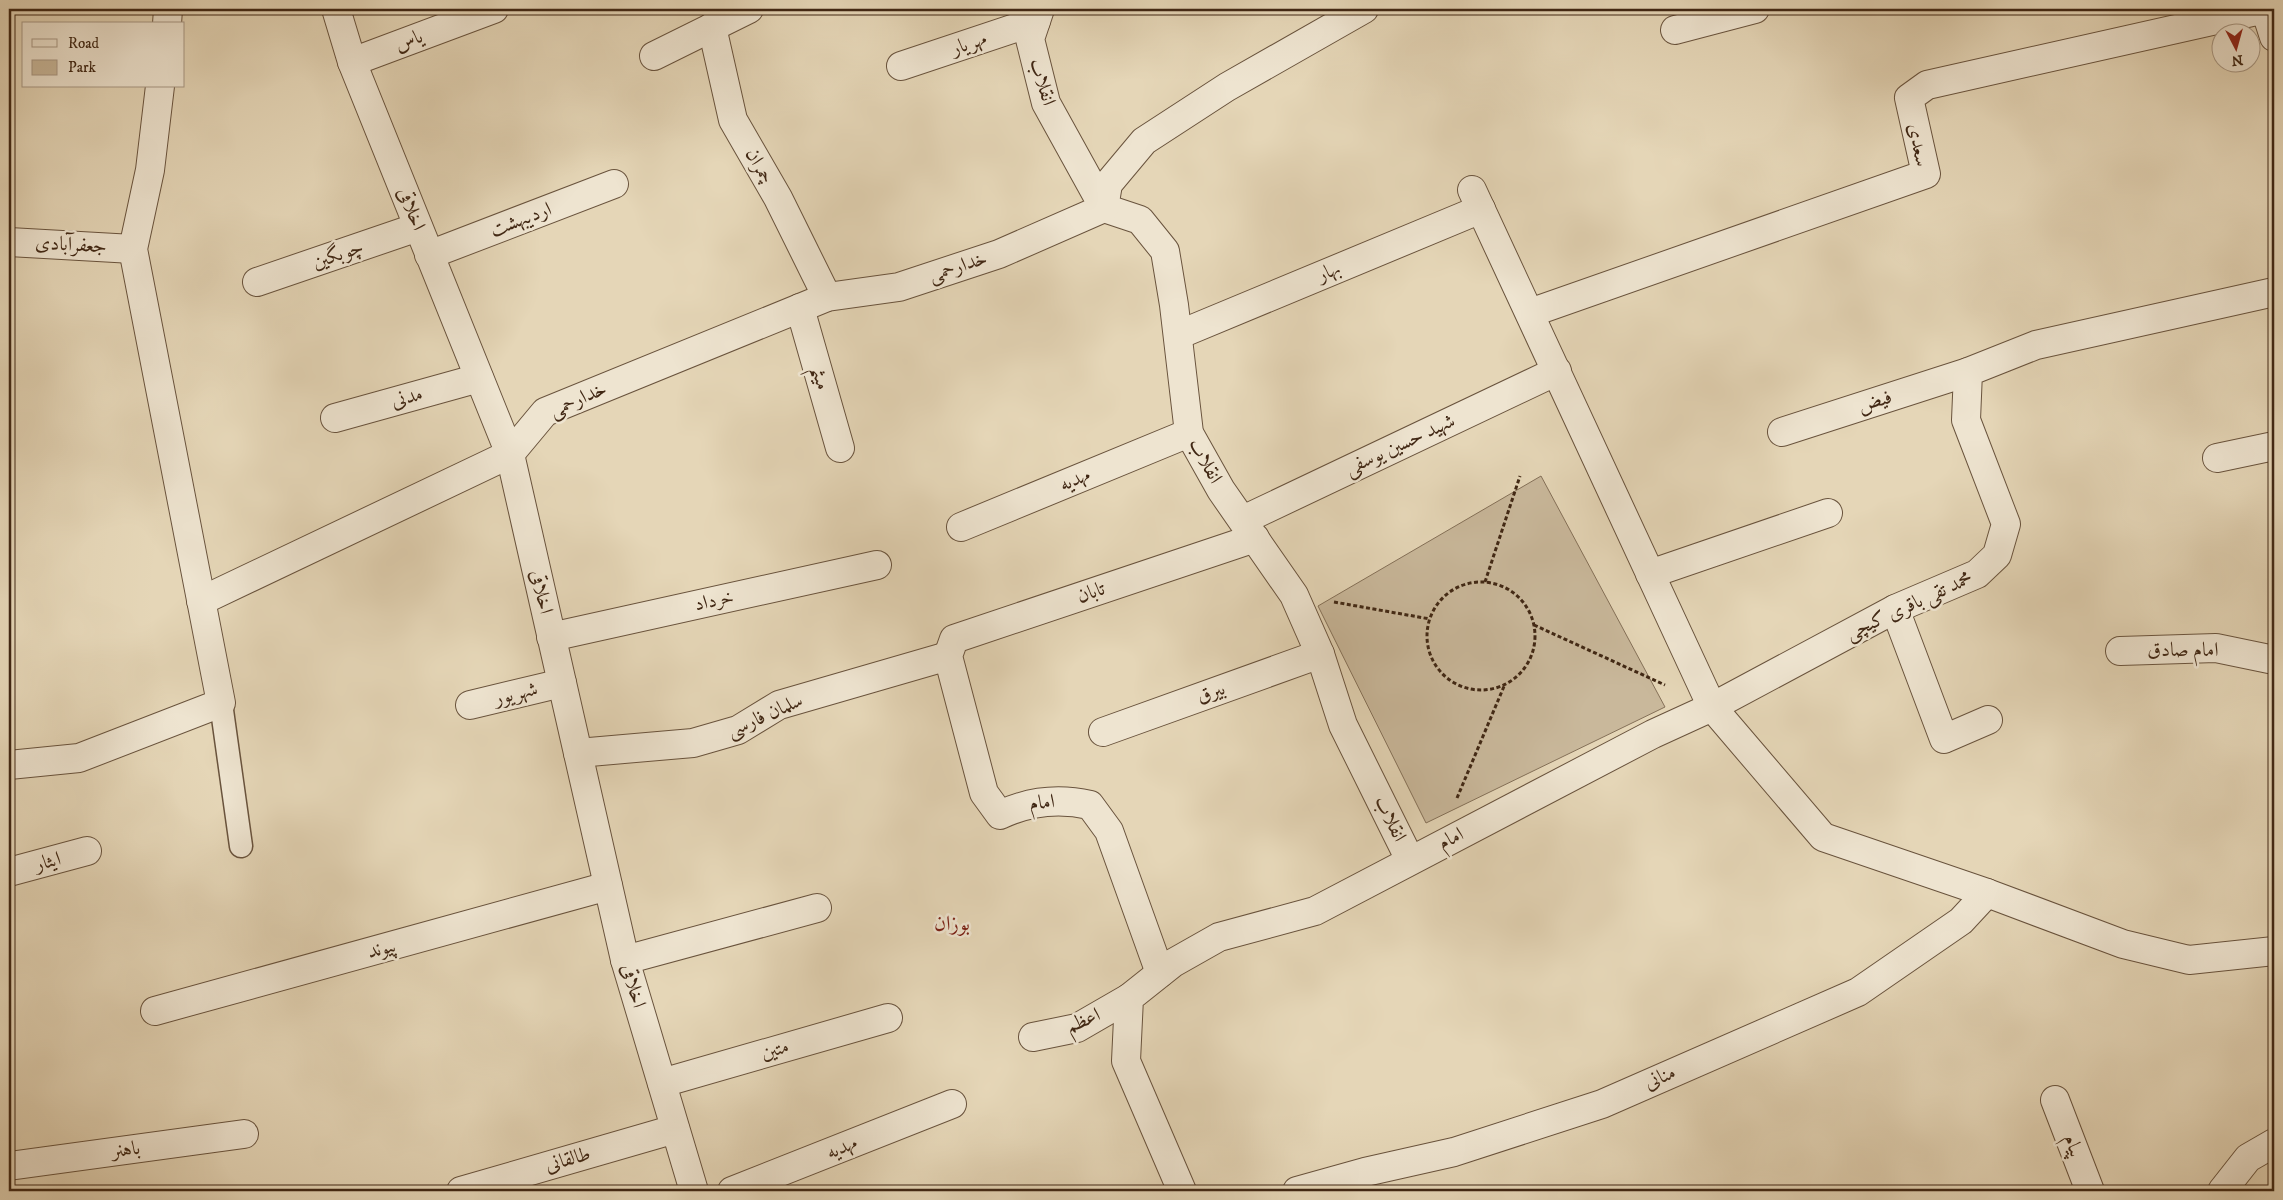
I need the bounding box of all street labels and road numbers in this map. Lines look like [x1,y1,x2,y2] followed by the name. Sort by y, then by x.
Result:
[391,24,428,58] street label: یاس
[946,26,991,62] street label: مهریار
[1023,55,1061,109] street label: انقلاب
[1902,121,1934,169] street label: سعدی
[739,144,779,188] street label: چمران
[391,184,431,234] street label: اخلاقی
[487,197,555,243] street label: اردیبهشت
[34,230,108,259] street label: جعفرآبادی
[308,233,367,275] street label: چوبگین
[926,246,990,288] street label: خدارحمی
[1312,256,1345,289] street label: بهار
[799,363,835,395] street label: میثم
[545,376,611,424] street label: خدارحمی
[388,382,426,414] street label: مدنی
[1855,385,1895,419] street label: فیض
[1341,409,1460,482] street label: شهید حسین یوسفی
[1182,434,1228,488] street label: انقلاب
[1056,462,1095,498] street label: مهدیه
[1842,566,1977,647] street label: محمد تقی باقری کیچی
[524,567,558,617] street label: اخلاقی
[1074,577,1109,609] street label: تابان
[692,585,736,617] street label: خرداد
[2147,638,2219,667] street label: امام صادق
[1193,676,1229,710] street label: بیرق
[490,677,540,712] street label: شهریور
[723,688,807,745] street label: سلمان فارسی
[1028,789,1057,821] street label: امام
[1368,792,1412,846] street label: انقلاب
[1434,822,1470,860] street label: امام
[30,847,64,878] street label: ایثار
[365,933,399,965] street label: پیوند
[615,961,651,1011] street label: اخلاقی
[1062,1003,1106,1044] street label: اعظم
[758,1034,792,1066] street label: متین
[1640,1060,1680,1096] street label: منانی
[823,1130,862,1165] street label: مهدیه
[2054,1131,2089,1163] street label: پیام
[108,1136,142,1165] street label: باهنر
[542,1142,594,1178] street label: طالقانی

